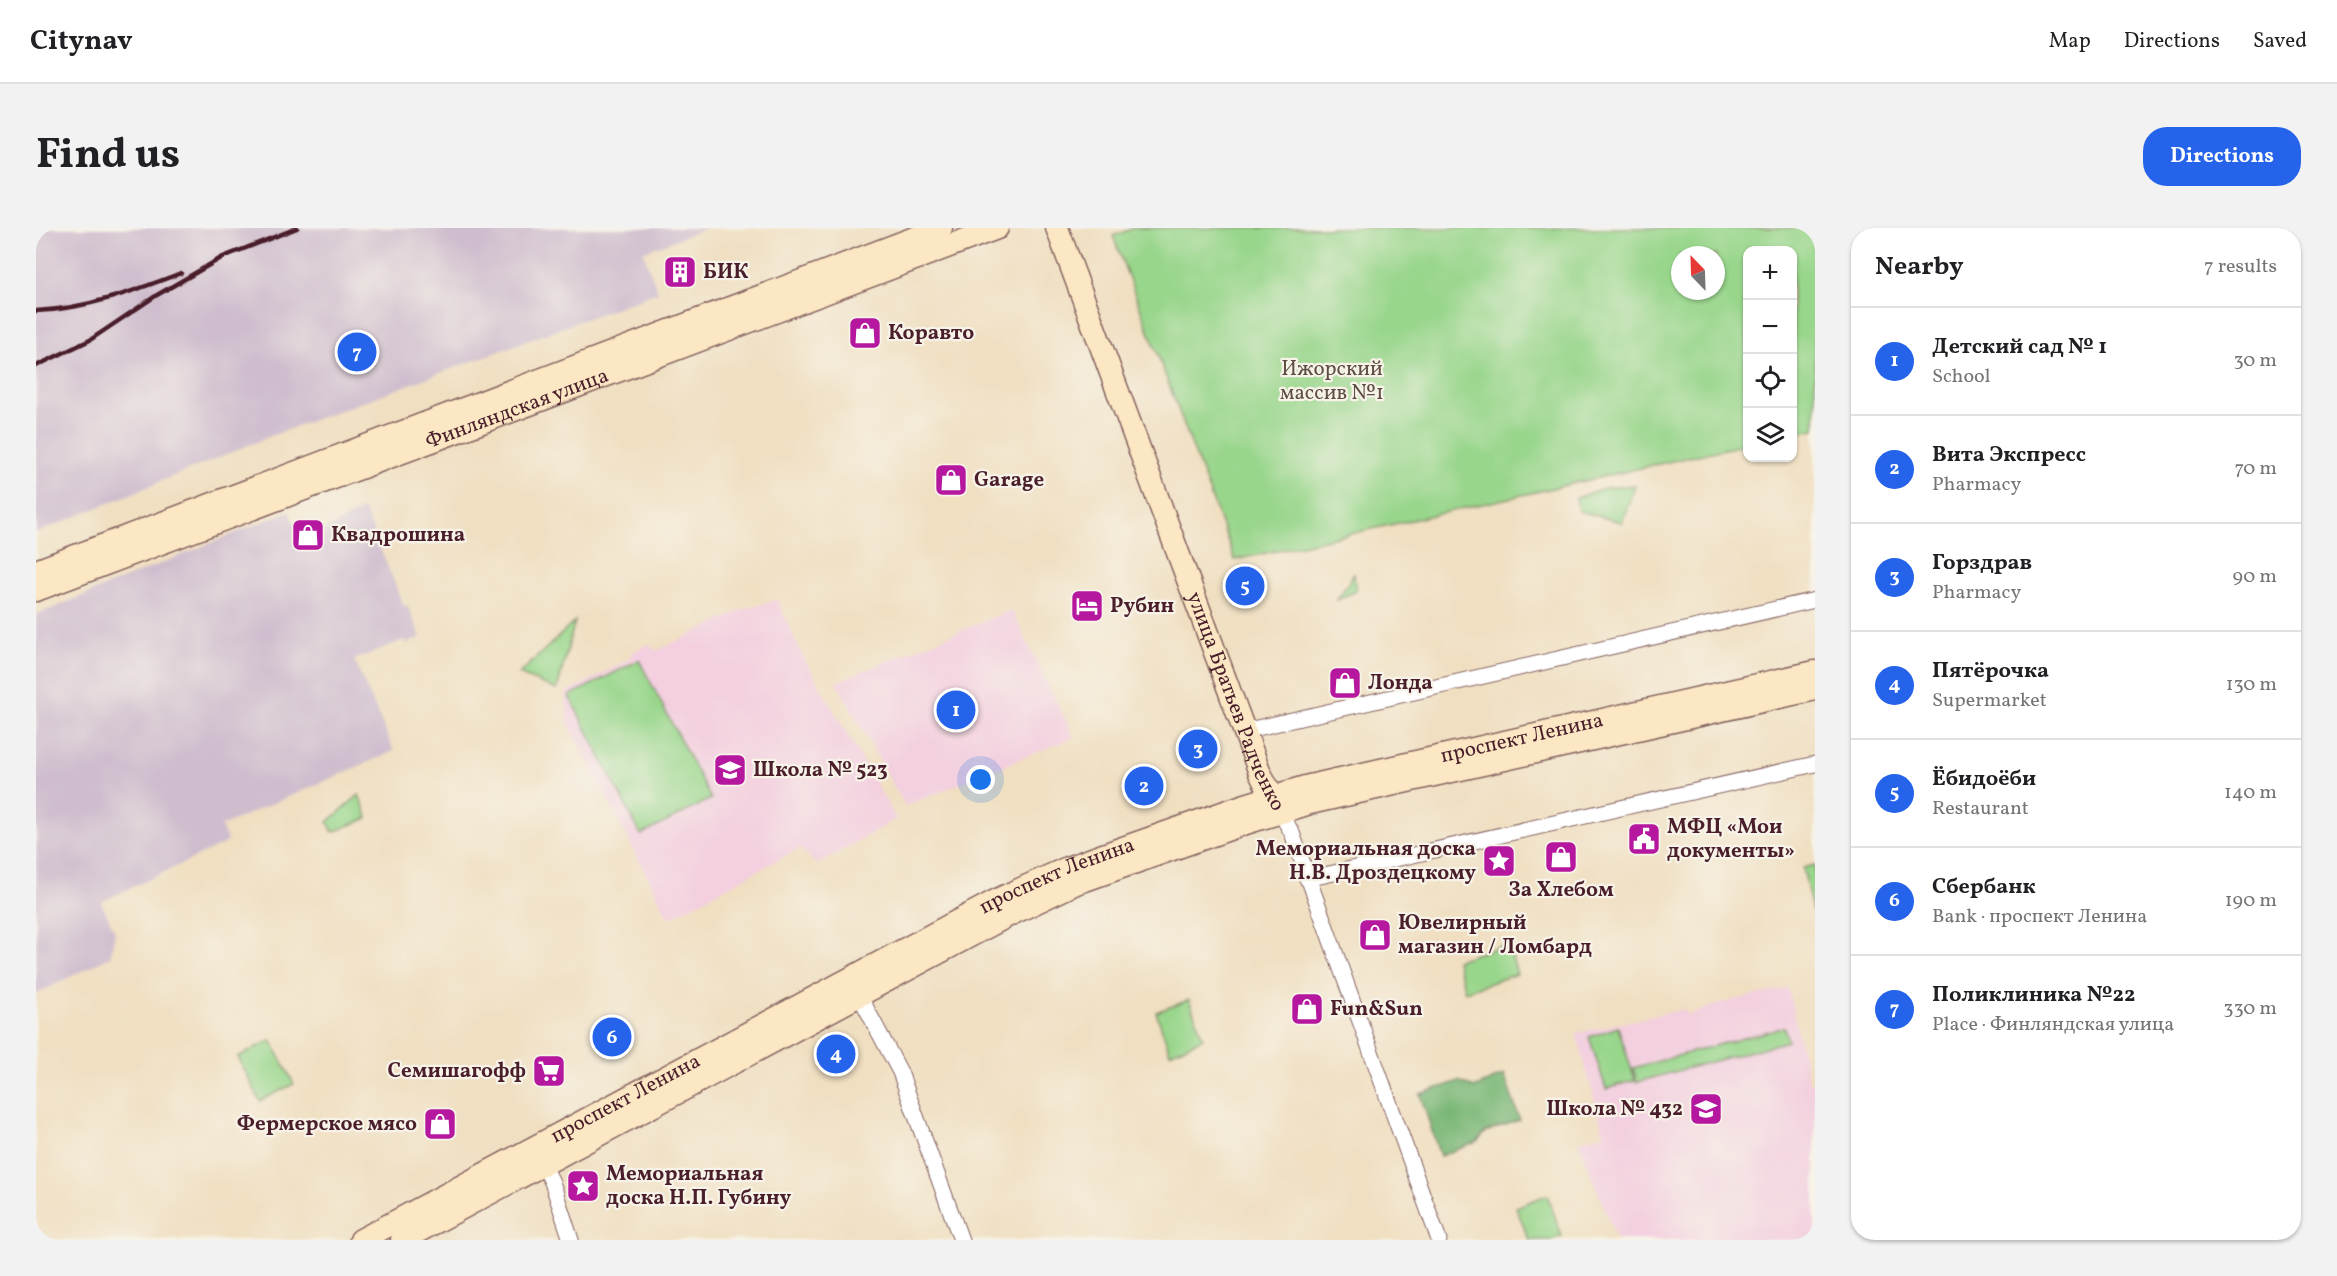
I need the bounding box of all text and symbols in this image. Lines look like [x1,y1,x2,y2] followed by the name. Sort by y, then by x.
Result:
[30,22,133,61] text: Citynav
[2049,27,2091,56] text: Map
[2124,27,2220,56] text: Directions
[2253,27,2307,56] text: Saved
[36,127,180,186] text: Find us
[2143,127,2301,186] button: Directions
[1671,246,1725,300] north arrow
[1743,246,1797,462] map controls
[1743,246,1797,300] button: +
[1875,249,1964,285] text: Nearby
[2204,253,2277,281] text: 7 results
[662,254,698,290] building icon: БИК
[703,258,749,287] place label: БИК
[1743,300,1797,354] button: −
[847,315,883,351] shop icon: Коравто
[888,319,974,348] place label: Коравто
[338,330,376,374] pin: 7
[1932,332,2107,363] text: Детский сад № 1
[1890,347,1899,375] text: 1
[2233,347,2277,375] text: 30 m
[1743,354,1797,408] button: locate
[1280,355,1384,408] park label: Ижорский массив №1
[421,361,613,457] street label: Финляндская улица
[1932,363,1990,391] text: School
[1743,408,1797,462] button: layers
[1932,440,2086,471] text: Вита Экспресс
[1889,455,1900,483] text: 2
[2234,455,2277,483] text: 70 m
[933,462,969,498] shop icon: Garage
[974,466,1044,495] place label: Garage
[1932,471,2021,499] text: Pharmacy
[290,517,326,553] shop icon: Квадрошина
[331,521,465,550] place label: Квадрошина
[1932,548,2032,579] text: Горздрав
[1889,563,1900,591] text: 3
[2233,563,2277,591] text: 90 m
[1226,564,1264,608] pin: 5
[1932,579,2021,607] text: Pharmacy
[1069,588,1105,624] hotel icon: Рубин
[1179,588,1292,816] street label: улица Братьев Радченко
[1110,592,1174,621] place label: Рубин
[1932,656,2049,687] text: Пятёрочка
[1327,665,1363,701] shop icon: Лонда
[1368,669,1433,698] place label: Лонда
[1888,671,1901,699] text: 4
[2226,671,2277,699] text: 130 m
[1932,687,2047,715] text: Supermarket
[936,688,976,732] pin: 1
[1438,706,1606,770] street label: проспект Ленина
[1178,726,1218,772] pin: 3
[712,752,748,788] school or university icon: Школа № 523
[753,756,888,785] place label: Школа № 523
[1124,764,1164,808] pin: 2
[1932,764,2036,795] text: Ёбидоёби
[966,765,995,794] your location
[1890,779,1899,807] text: 5
[2224,779,2277,807] text: 140 m
[1932,795,2029,823] text: Restaurant
[1667,813,1795,866] place label: МФЦ «Мои документы»
[1626,821,1662,857] public building icon: МФЦ «Мои документы»
[974,830,1139,921] street label: проспект Ленина
[1256,835,1476,888] place label: Мемориальная доска Н.В. Дроздецкому
[1543,839,1579,875] shop icon: За Хлебом
[1481,843,1517,879] place icon: Мемориальная доска Н.В. Дроздецкому
[1932,872,2036,903] text: Сбербанк
[1508,876,1614,905] place label: За Хлебом
[1889,887,1900,915] text: 6
[2225,887,2277,915] text: 190 m
[1932,903,2147,931] text: Bank · проспект Ленина
[1398,909,1592,962] place label: Ювелирный магазин / Ломбард
[1357,917,1393,953] shop icon: Ювелирный магазин / Ломбард
[1932,980,2135,1011] text: Поликлиника №22
[1289,991,1325,1027] shop icon: Fun&Sun
[1330,995,1423,1024] place label: Fun&Sun
[1890,995,1899,1023] text: 7
[2223,995,2277,1023] text: 330 m
[1932,1011,2174,1039] text: Place · Финляндская улица
[592,1014,632,1060] pin: 6
[816,1032,856,1076] pin: 4
[546,1047,706,1151] street label: проспект Ленина
[531,1053,567,1089] supermarket icon: Семишагофф
[388,1057,526,1086] place label: Семишагофф
[1688,1091,1724,1127] school or university icon: Школа № 432
[1546,1095,1683,1124] place label: Школа № 432
[422,1106,458,1142] shop icon: Фермерское мясо
[237,1110,417,1139] place label: Фермерское мясо
[606,1160,791,1213] place label: Мемориальная доска Н.П. Губину
[565,1168,601,1204] place icon: Мемориальная доска Н.П. Губину

